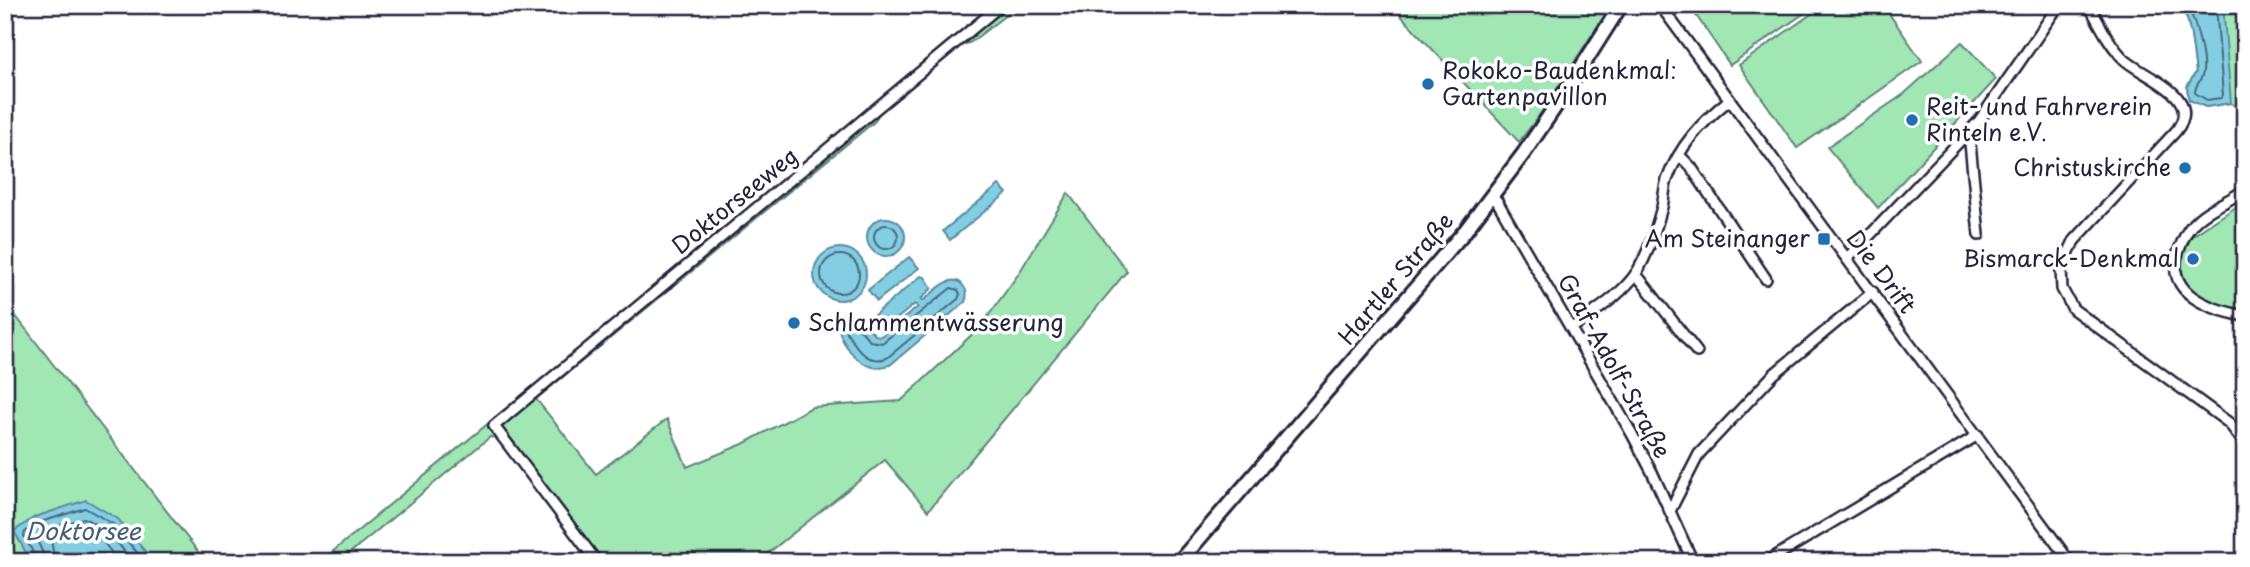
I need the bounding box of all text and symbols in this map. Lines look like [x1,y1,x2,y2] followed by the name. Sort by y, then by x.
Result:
[1442,52,1677,113] place label: Rokoko-Baudenkmal: Gartenpavillon
[1420,76,1436,92] marker: Rokoko-Baudenkmal: Gartenpavillon
[1926,88,2152,149] place label: Reit- und Fahrverein Rinteln e.V.
[1904,112,1920,128] marker: Reit- und Fahrverein Rinteln e.V.
[663,138,805,262] street label: Doktorseeweg
[2013,149,2171,184] place label: Christuskirche
[2177,160,2193,176] marker: Christuskirche
[1329,204,1461,352] street label: Hartler Straße
[1645,220,1810,255] place label: Am Steinanger
[1839,222,1925,320] street label: Die Drift
[1816,231,1832,247] marker: Am Steinanger
[1963,240,2179,275] place label: Bismarck-Denkmal
[2185,251,2201,267] marker: Bismarck-Denkmal
[1550,267,1681,464] street label: Graf-Adolf-Straße
[808,304,1064,339] place label: Schlammentwässerung
[786,315,802,331] marker: Schlammentwässerung
[25,512,141,548] water label: Doktorsee

